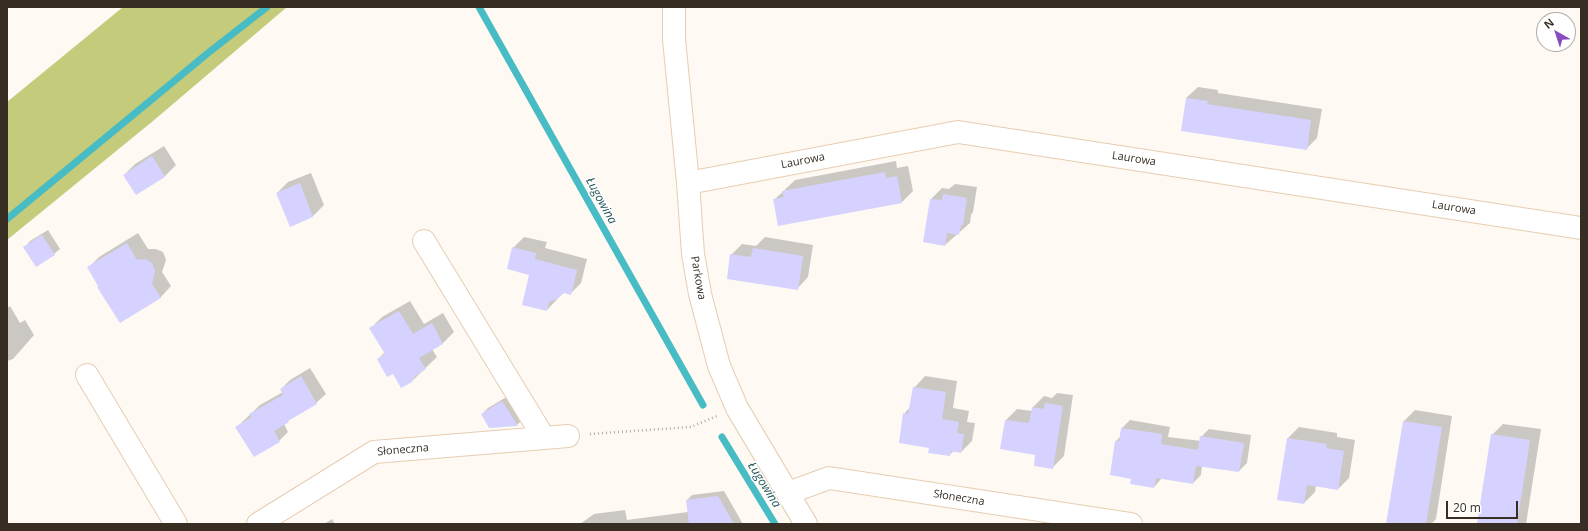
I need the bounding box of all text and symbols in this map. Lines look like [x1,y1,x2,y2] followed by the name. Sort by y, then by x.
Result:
[1536,12,1576,52] north arrow
[1541,14,1557,32] text: N
[1111,149,1157,169] street label: Laurowa
[780,150,826,172] street label: Laurowa
[582,175,620,227] water label: Ługowina
[1431,198,1477,218] street label: Laurowa
[688,255,708,301] street label: Parkowa
[377,441,429,459] street label: Słoneczna
[744,460,784,510] water label: Ługowina
[932,487,986,509] street label: Słoneczna
[1448,493,1520,519] scale bar
[1453,499,1481,516] text: 20 m

